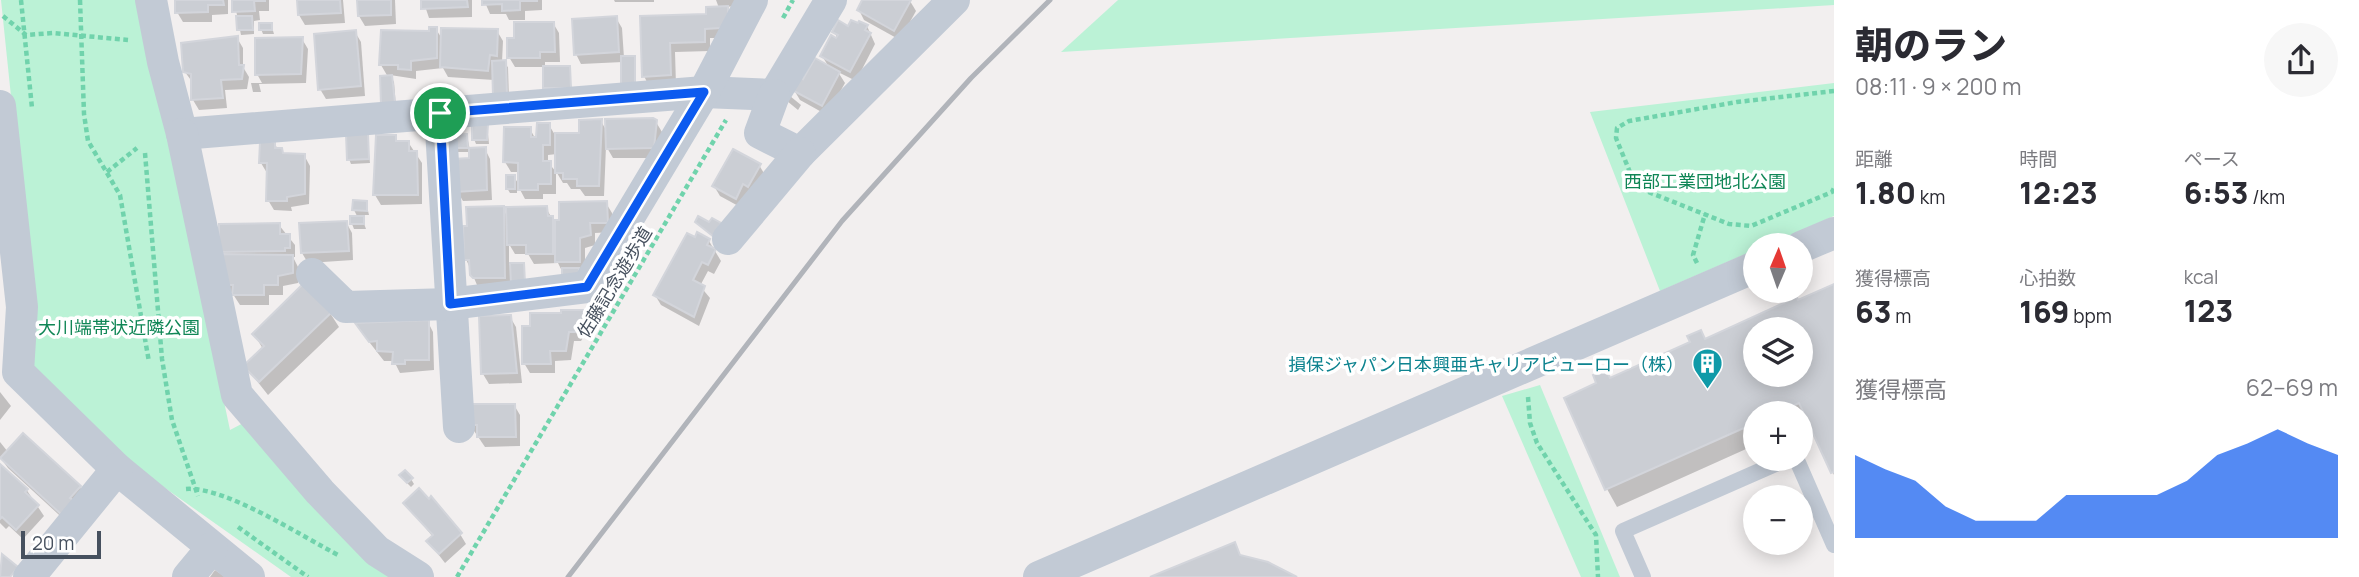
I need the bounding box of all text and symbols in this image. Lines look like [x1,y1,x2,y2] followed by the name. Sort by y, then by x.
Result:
[1855,18,2007,70] text: 朝のラン
[2264,23,2338,97] button: share
[1855,70,2022,102] text: 08:11 · 9 × 200 m
[410,83,470,143] pin
[421,94,459,132] icon: arrive
[1855,146,1893,172] text: 距離
[2019,146,2057,172] text: 時間
[2184,146,2240,172] text: ペース
[1624,169,1786,193] park label: 西部工業団地北公園
[1855,172,1916,213] text: 1.80
[2019,172,2098,213] text: 12:23
[2184,172,2248,213] text: 6:53
[1916,184,1945,210] text: km
[2248,184,2285,210] text: /km
[571,222,657,342] street label: 佐藤記念遊歩道
[1743,233,1813,303] north arrow
[1743,233,1813,555] map controls
[2184,264,2218,290] text: kcal
[1855,265,1931,291] text: 獲得標高
[2019,265,2076,291] text: 心拍数
[2184,290,2233,331] text: 123
[1855,291,1891,332] text: 63
[2019,291,2069,332] text: 169
[1891,303,1911,329] text: m
[2069,303,2112,329] text: bpm
[38,315,200,339] park label: 大川端帯状近隣公園
[1743,317,1813,387] button: layers
[1690,347,1724,391] building icon: 損保ジャパン日本興亜キャリアビューロー（株）
[1288,352,1684,376] place label: 損保ジャパン日本興亜キャリアビューロー（株）
[2246,371,2338,403] text: 62–69 m
[1855,373,1947,405] text: 獲得標高
[1743,401,1813,471] button: +
[1743,485,1813,555] button: −
[21,528,102,560] scale bar
[32,530,74,556] text: 20 m

